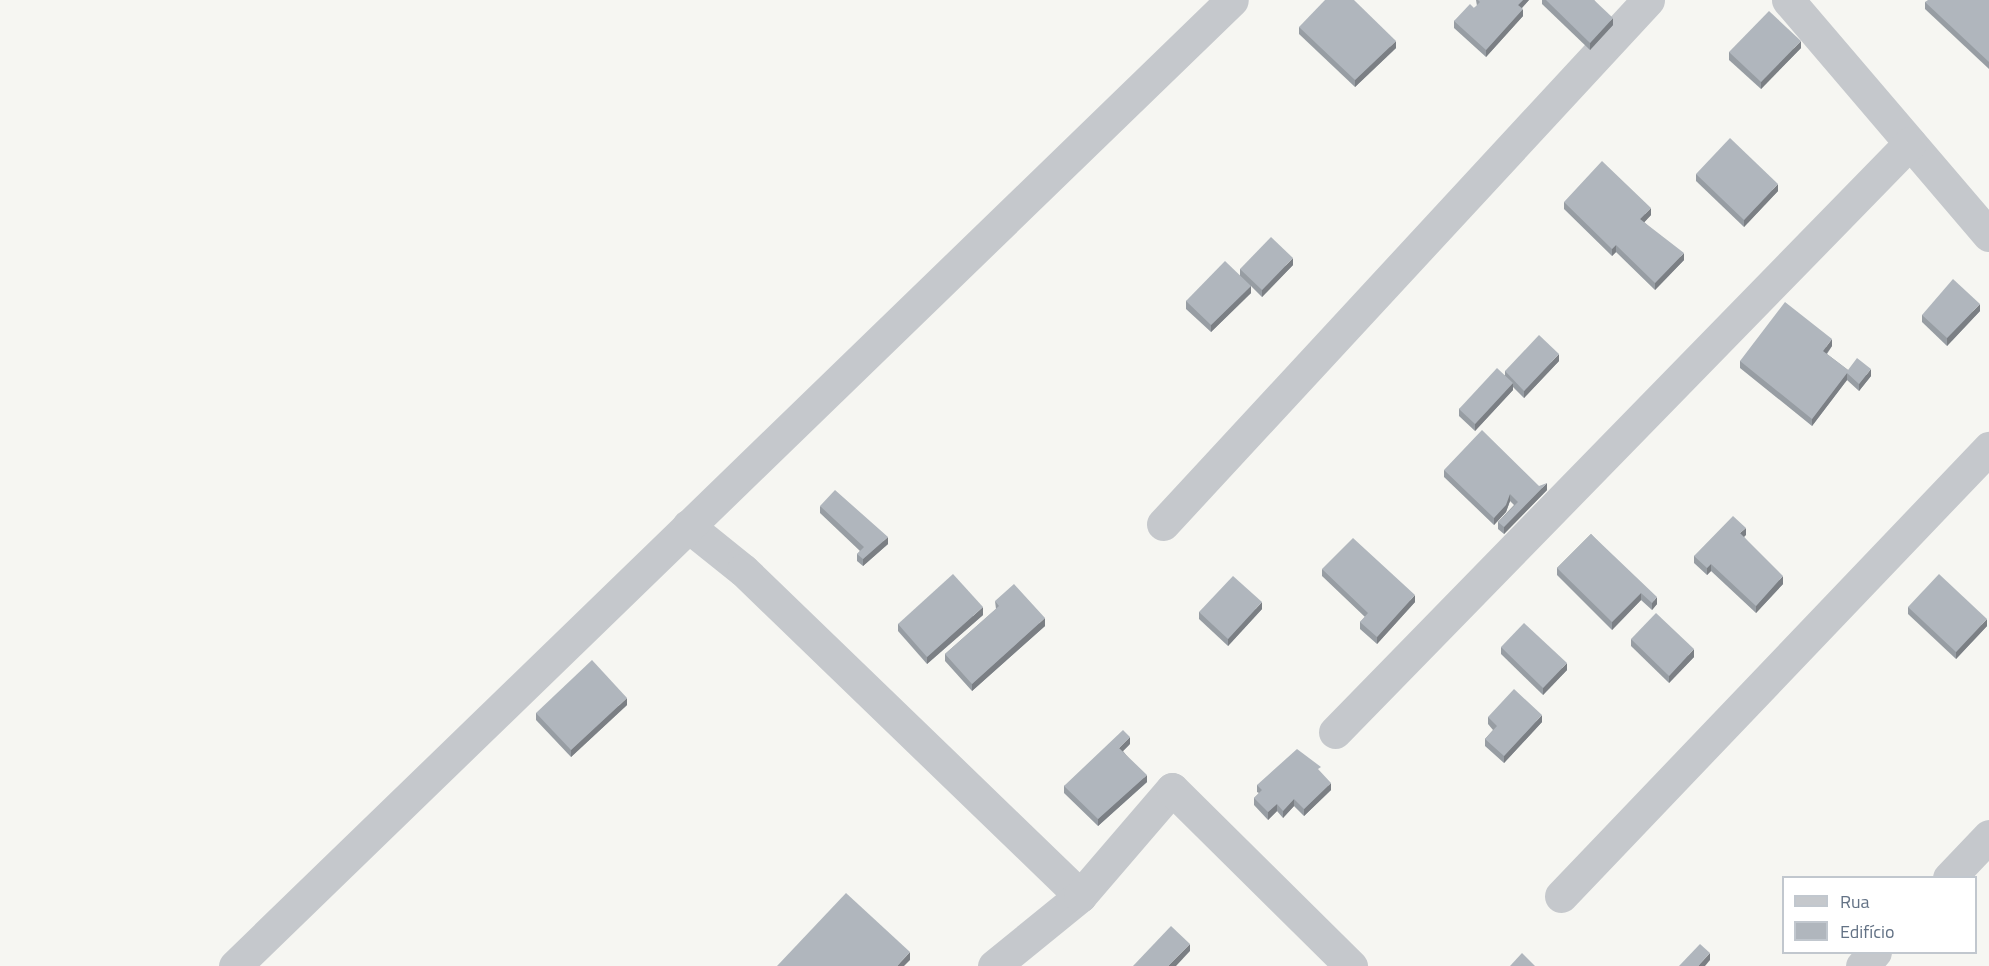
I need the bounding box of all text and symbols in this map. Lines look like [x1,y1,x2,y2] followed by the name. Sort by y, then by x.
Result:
[1782,876,1977,954] legend
[1840,888,1870,915] text: Rua
[1840,918,1894,945] text: Edifício

